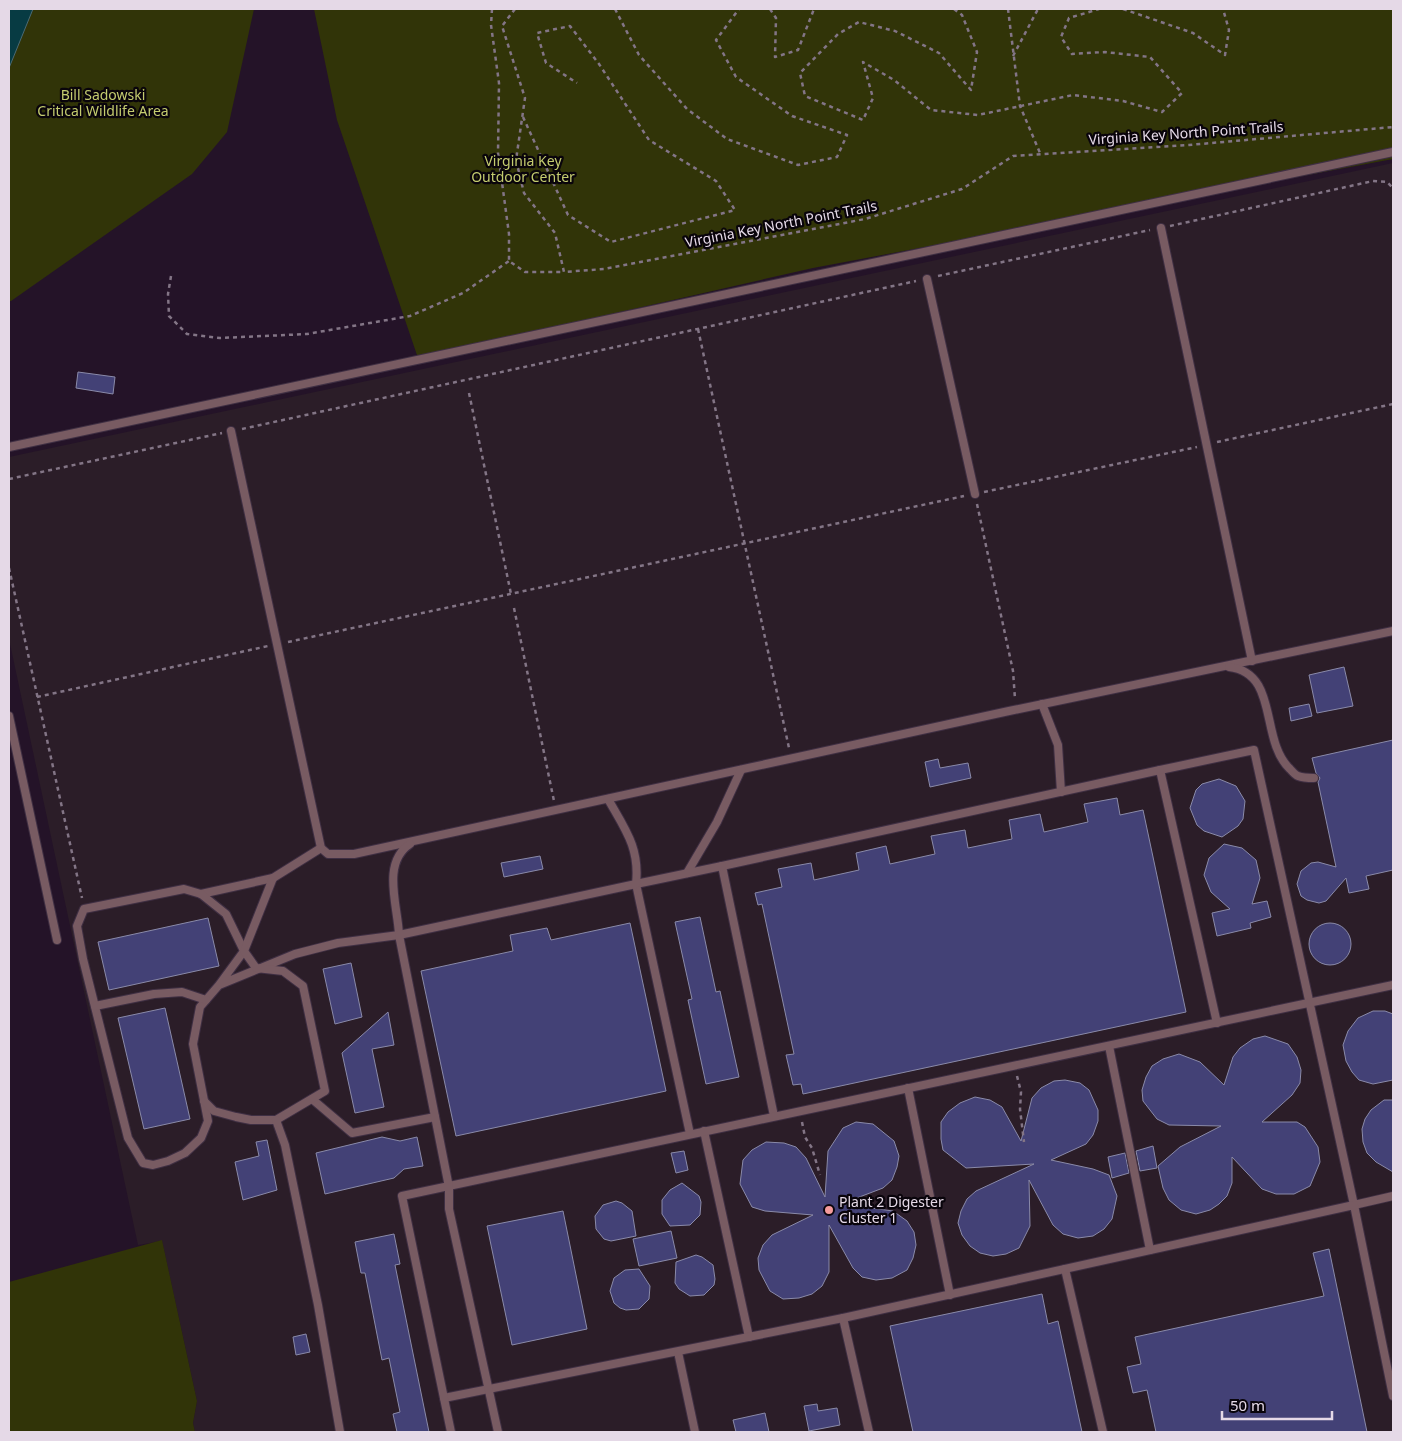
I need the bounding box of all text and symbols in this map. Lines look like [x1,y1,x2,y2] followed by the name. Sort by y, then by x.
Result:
[37,85,169,120] park label: Bill Sadowski Critical Wildlife Area
[1088,116,1284,149] street label: Virginia Key North Point Trails
[471,151,575,186] park label: Virginia Key Outdoor Center
[683,196,879,251] street label: Virginia Key North Point Trails
[839,1192,944,1227] place label: Plant 2 Digester Cluster 1
[823,1204,835,1216] marker: Plant 2 Digester Cluster 1
[1222,1388,1332,1420] scale bar
[1230,1395,1265,1415] text: 50 m

